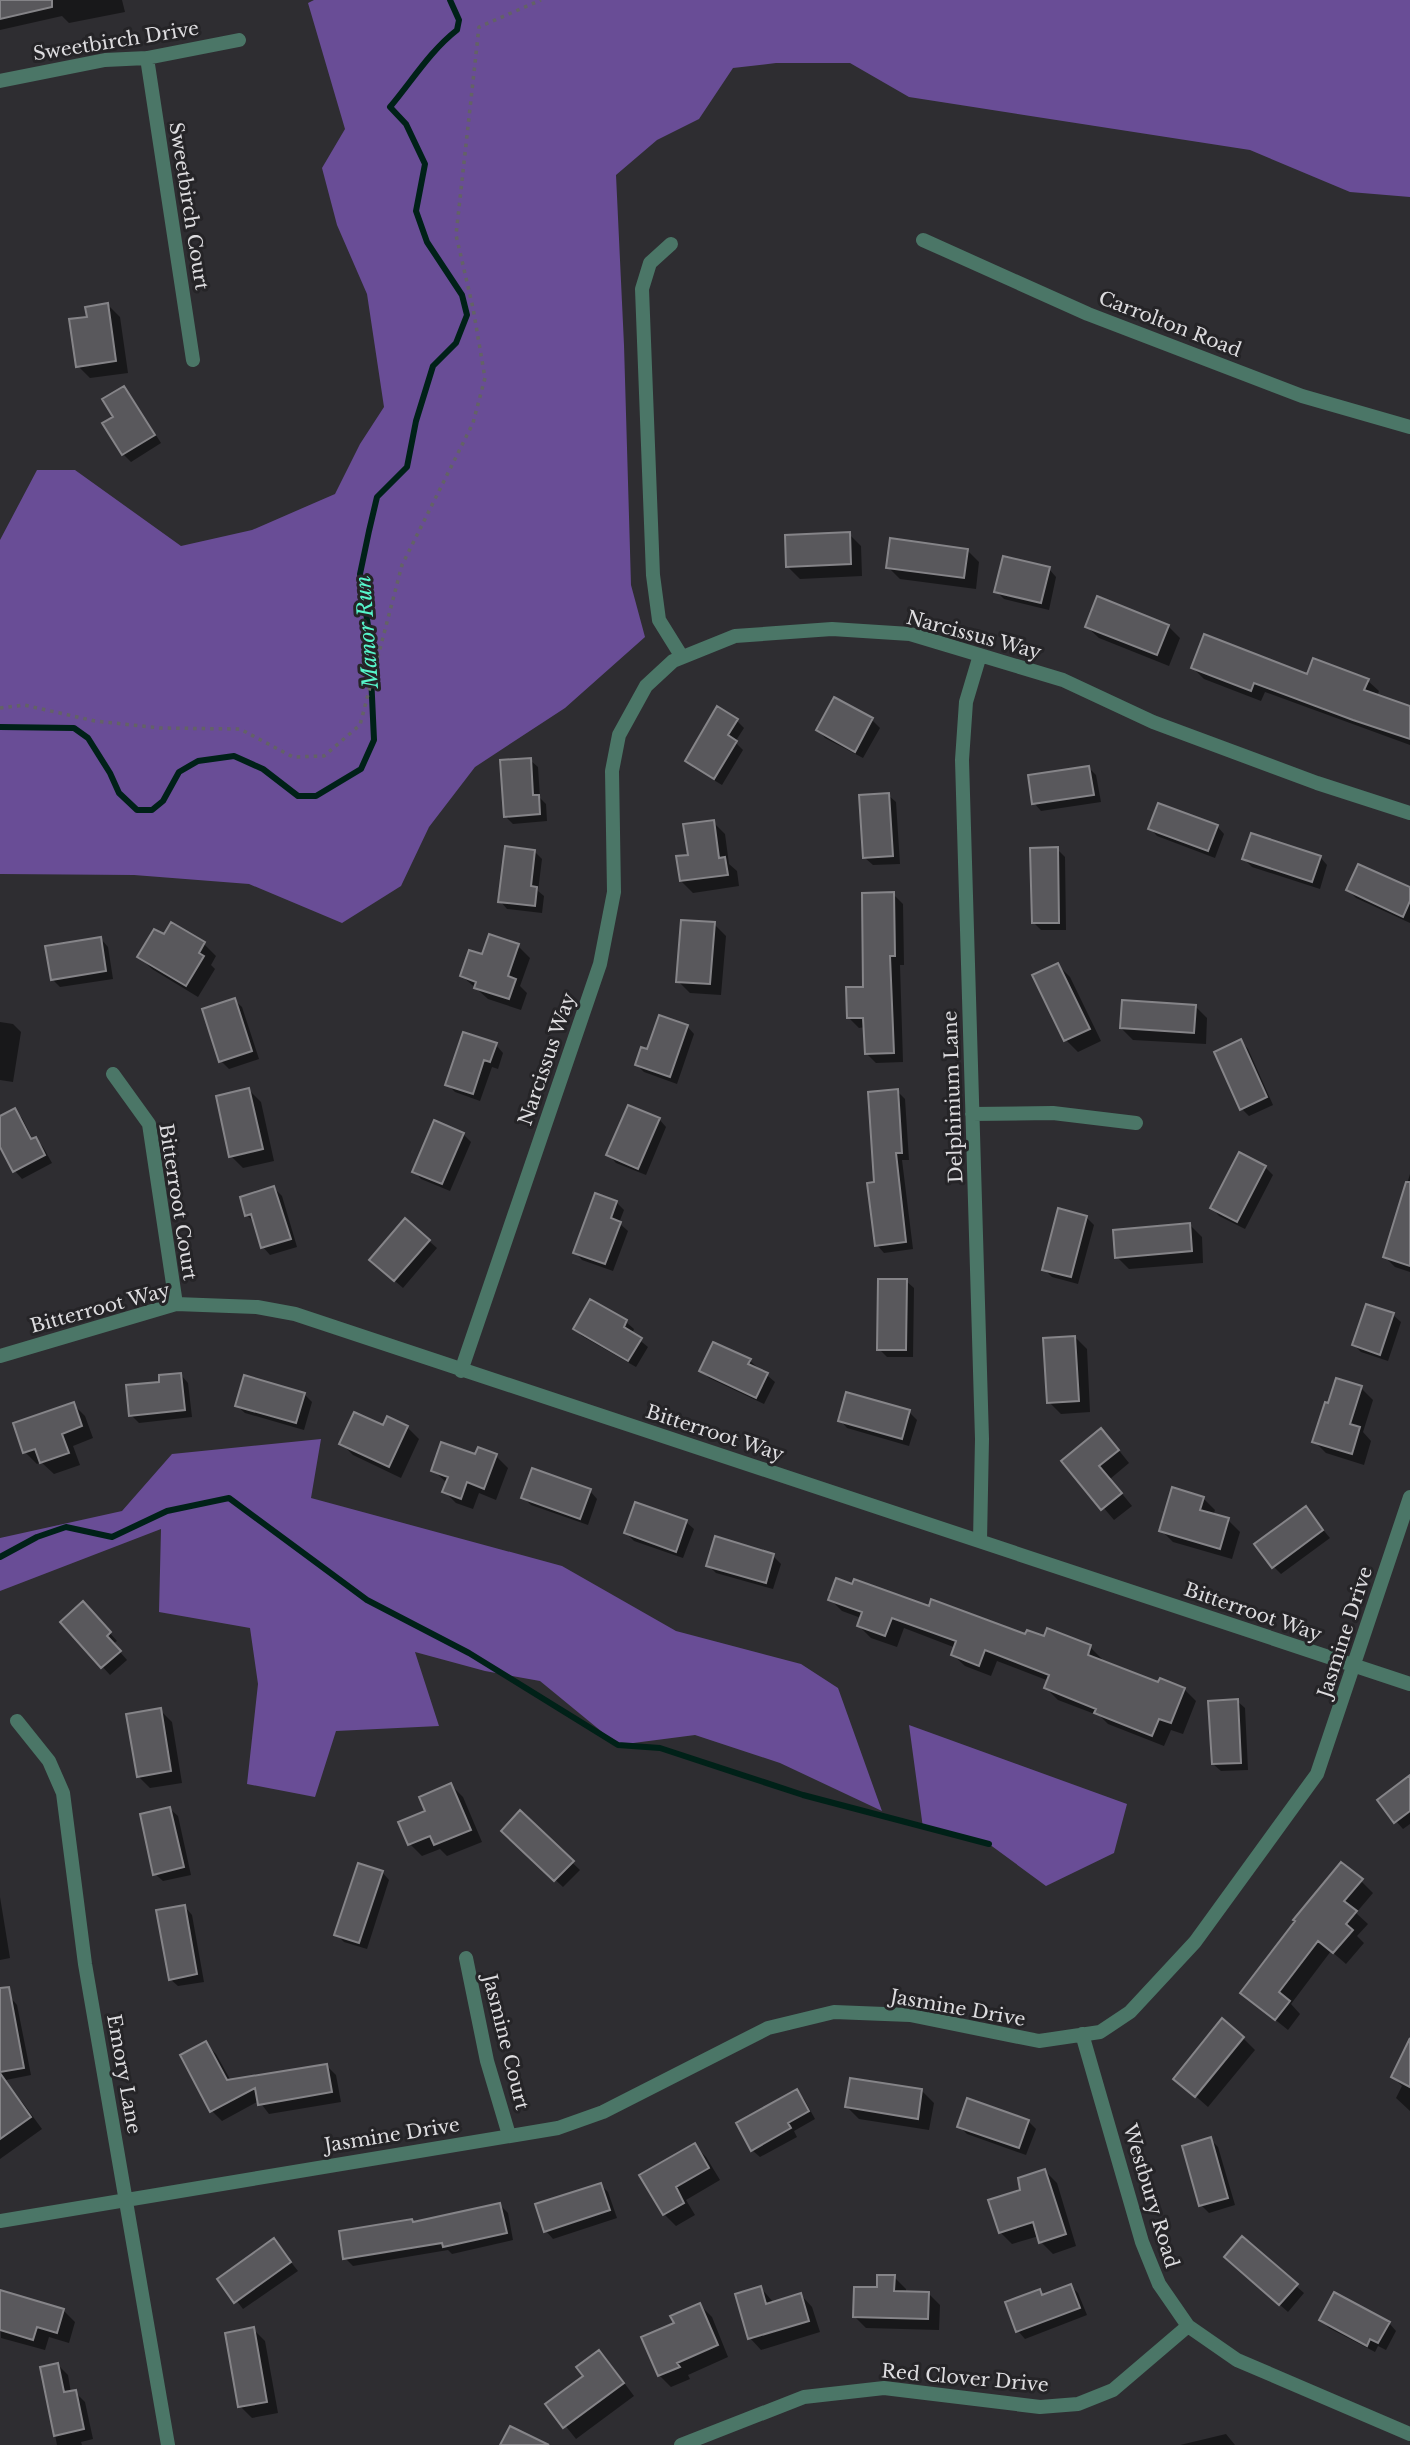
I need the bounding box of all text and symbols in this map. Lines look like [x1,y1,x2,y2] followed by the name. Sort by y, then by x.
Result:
[31,17,201,65] street label: Sweetbirch Drive
[164,120,214,292] street label: Sweetbirch Court
[1095,286,1245,362] street label: Carrolton Road
[350,575,384,690] water label: Manor Run
[904,606,1044,664] street label: Narcissus Way
[514,990,580,1128] street label: Narcissus Way
[938,1010,968,1184] street label: Delphinium Lane
[154,1122,202,1283] street label: Bitterroot Court
[28,1278,172,1338] street label: Bitterroot Way
[643,1400,787,1466] street label: Bitterroot Way
[1312,1563,1377,1703] street label: Jasmine Drive
[1181,1578,1325,1646] street label: Bitterroot Way
[477,1969,534,2113] street label: Jasmine Court
[886,1984,1027,2031] street label: Jasmine Drive
[102,2012,146,2136] street label: Emory Lane
[320,2113,461,2158] street label: Jasmine Drive
[1118,2120,1184,2271] street label: Westbury Road
[880,2359,1050,2397] street label: Red Clover Drive

